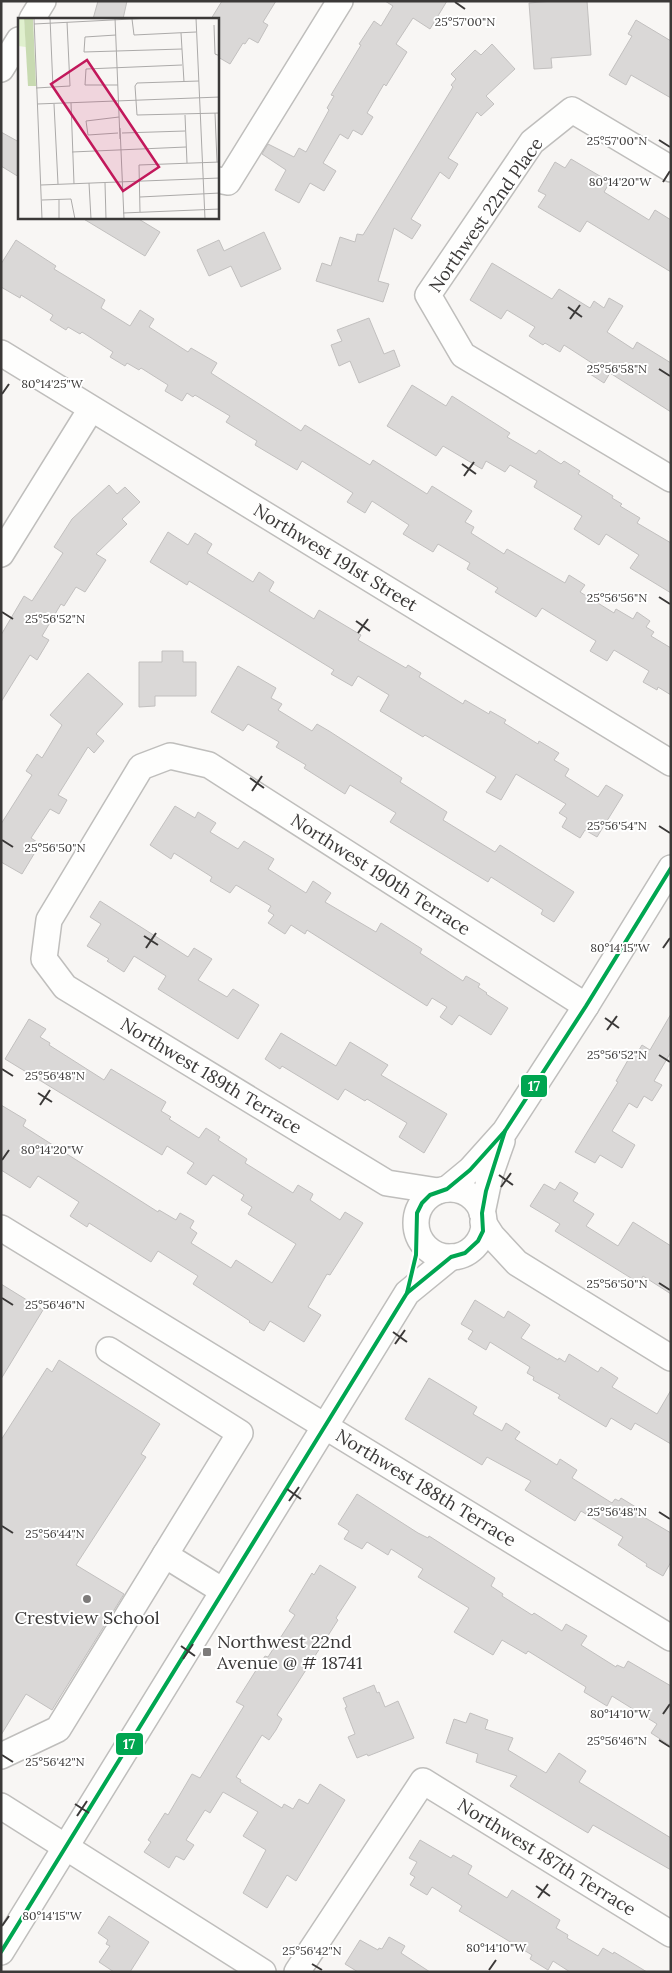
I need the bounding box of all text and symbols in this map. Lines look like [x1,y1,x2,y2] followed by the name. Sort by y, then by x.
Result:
[435,14,495,29] text: 25°57'00"N
[18,18,219,219] inset map
[424,133,548,297] street label: Northwest 22nd Place
[587,133,647,148] text: 25°57'00"N
[589,174,652,189] text: 80°14'20"W
[587,361,647,376] text: 25°56'58"N
[21,376,84,391] text: 80°14'25"W
[249,498,422,616] street label: Northwest 191st Street
[587,590,647,605] text: 25°56'56"N
[25,611,85,626] text: 25°56'52"N
[287,808,475,940] street label: Northwest 190th Terrace
[587,818,647,833] text: 25°56'54"N
[24,840,86,855] text: 25°56'50"N
[590,940,651,955] text: 80°14'15"W
[116,1012,306,1139] street label: Northwest 189th Terrace
[587,1047,647,1062] text: 25°56'52"N
[25,1068,85,1083] text: 25°56'48"N
[520,1074,548,1098] line badge: 17
[528,1077,541,1095] text: 17
[21,1142,84,1157] text: 80°14'20"W
[586,1276,648,1291] text: 25°56'50"N
[25,1297,85,1312] text: 25°56'46"N
[332,1424,521,1552] street label: Northwest 188th Terrace
[587,1504,647,1519] text: 25°56'48"N
[25,1526,85,1541] text: 25°56'44"N
[81,1593,93,1605] marker: Crestview School
[14,1606,160,1629] place label: Crestview School
[216,1630,363,1674] place label: Northwest 22nd Avenue @ # 18741
[201,1646,213,1658] marker: Northwest 22nd Avenue @ # 18741
[590,1706,651,1721] text: 80°14'10"W
[115,1732,144,1756] line badge: 17
[587,1733,647,1748] text: 25°56'46"N
[123,1735,136,1753] text: 17
[25,1754,85,1769] text: 25°56'42"N
[453,1793,641,1921] street label: Northwest 187th Terrace
[22,1908,83,1923] text: 80°14'15"W
[466,1940,527,1955] text: 80°14'10"W
[282,1943,342,1958] text: 25°56'42"N

